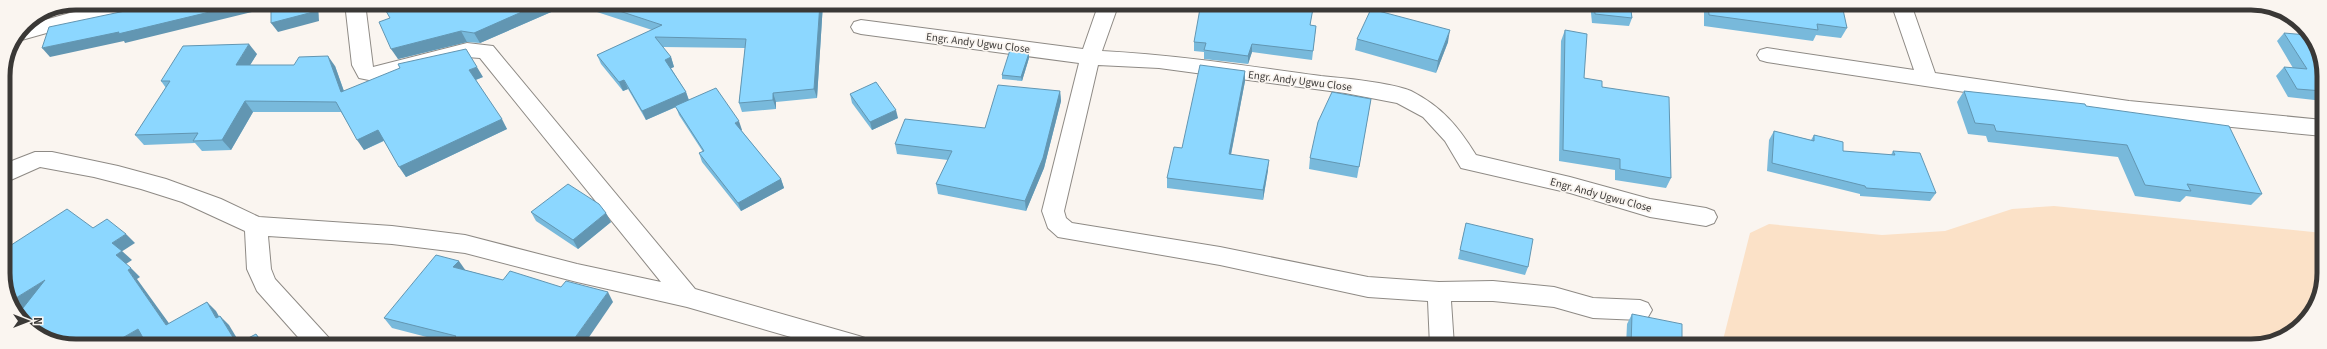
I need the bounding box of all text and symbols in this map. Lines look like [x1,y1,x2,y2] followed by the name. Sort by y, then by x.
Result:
[925,29,1031,57] street label: Engr. Andy Ugwu Close
[1247,67,1353,95] street label: Engr. Andy Ugwu Close
[1549,174,1654,216] street label: Engr. Andy Ugwu Close
[8,301,48,341] north arrow
[30,317,45,325] text: N

